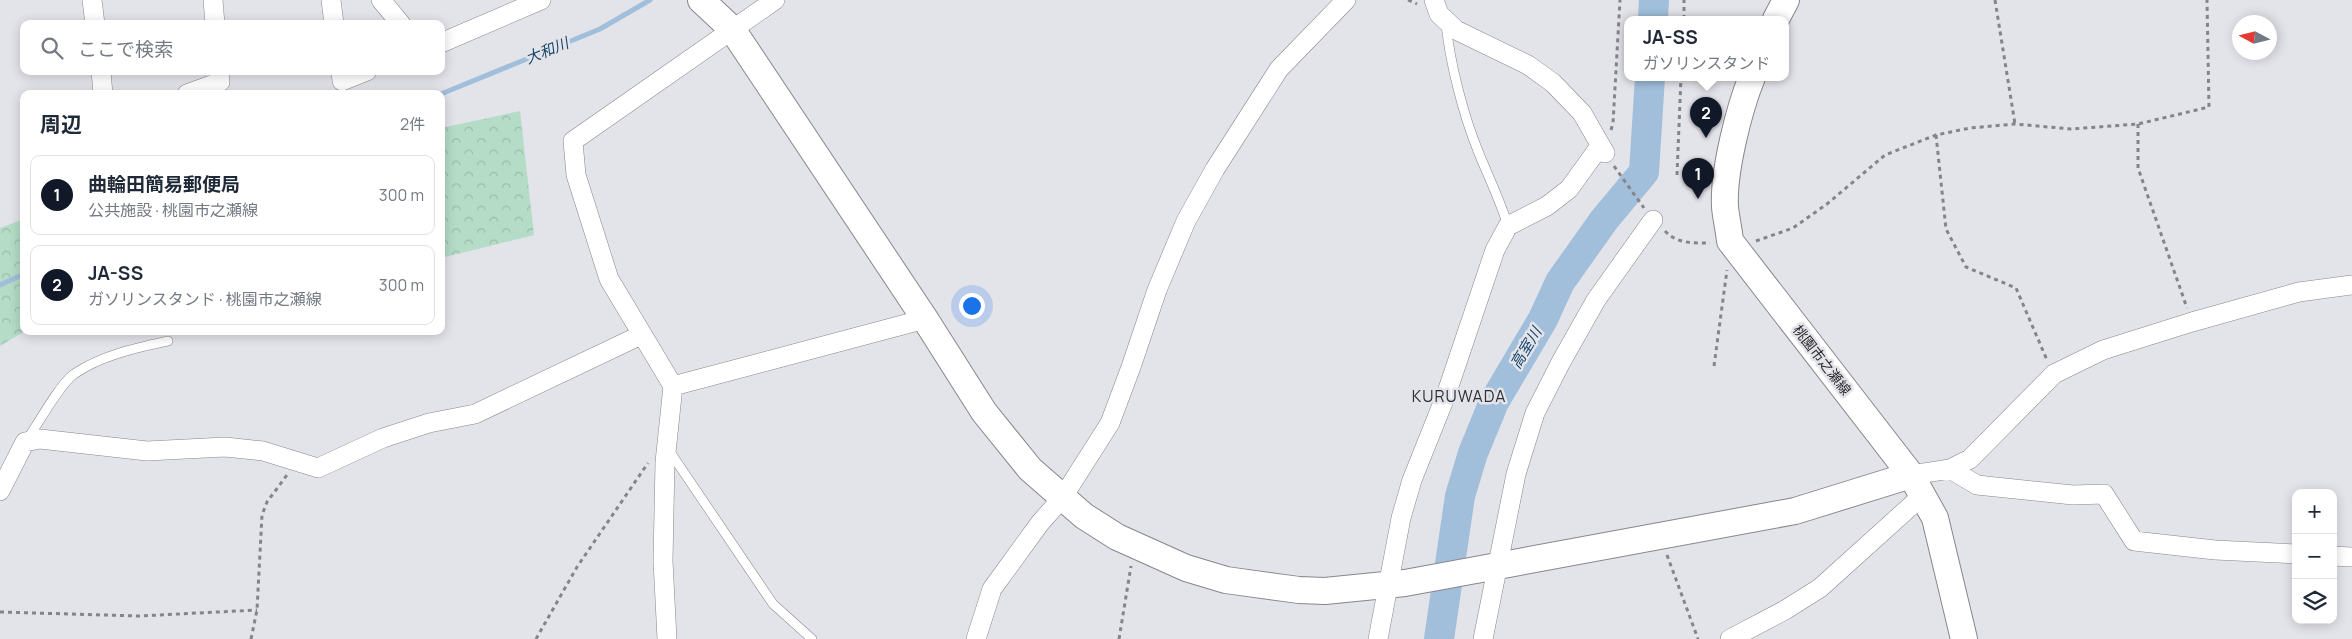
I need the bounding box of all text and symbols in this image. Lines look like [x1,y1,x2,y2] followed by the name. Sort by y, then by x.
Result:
[2232,15,2277,60] north arrow
[1624,16,1789,81] popup
[20,20,445,75] search box
[1643,24,1698,50] text: JA-SS
[522,32,573,69] water label: 大和川
[38,34,66,62] icon: search
[78,36,173,62] text: ここで検索
[1643,52,1770,74] text: ガソリンスタンド
[1690,97,1722,138] pin: 2
[40,110,82,138] text: 周辺
[400,113,425,135] text: 2件
[1682,158,1714,199] pin: 1
[88,171,240,197] text: 曲輪田簡易郵便局
[53,184,61,206] text: 1
[379,184,424,206] text: 300 m
[88,199,258,221] text: 公共施設 · 桃園市之瀬線
[88,260,143,286] text: JA-SS
[52,274,62,296] text: 2
[379,274,424,296] text: 300 m
[88,288,322,310] text: ガソリンスタンド · 桃園市之瀬線
[959,293,985,319] your location
[1505,321,1547,372] water label: 高室川
[1789,321,1856,399] street label: 桃園市之瀬線
[1412,385,1506,407] district label: KURUWADA
[2292,489,2337,624] map controls
[2292,489,2337,534] button: +
[2292,534,2337,579] button: −
[2292,579,2337,624] button: layers

